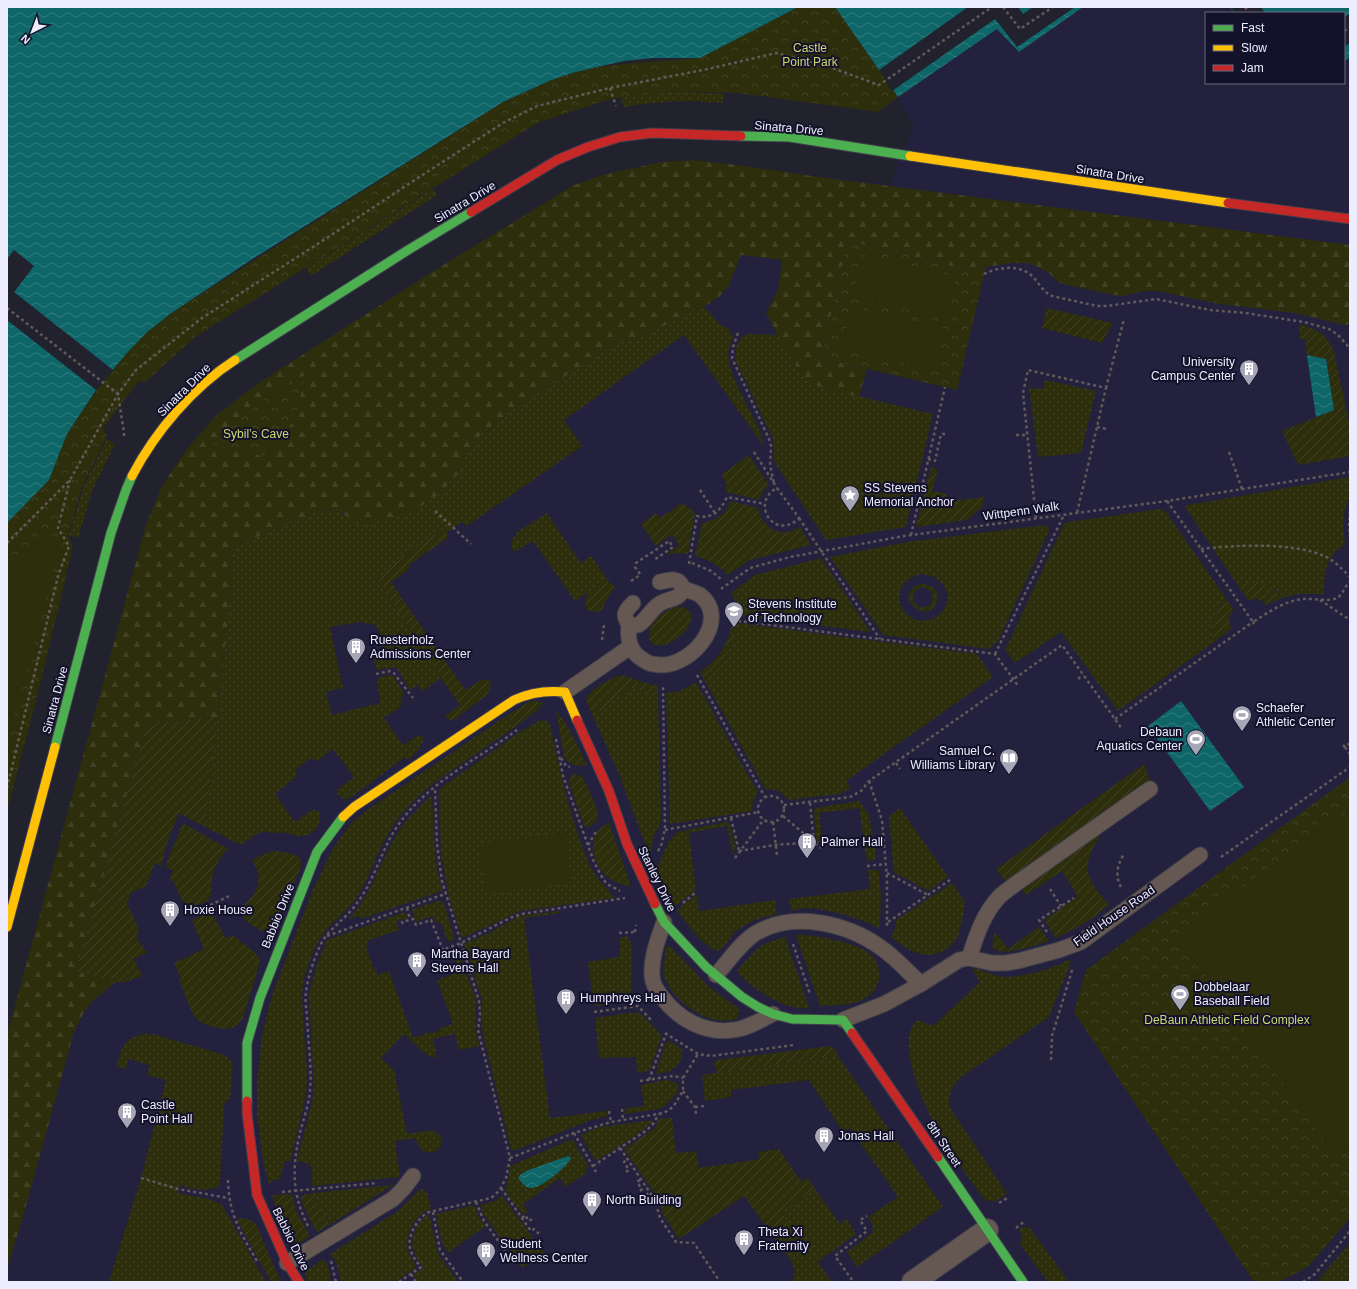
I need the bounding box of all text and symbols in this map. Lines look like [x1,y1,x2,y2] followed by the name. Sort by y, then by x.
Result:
[12,12,52,52] north arrow
[1205,12,1345,84] legend
[1241,21,1265,35] text: Fast
[18,32,32,47] text: N
[782,41,839,69] park label: Castle Point Park
[1241,41,1267,55] text: Slow
[1241,61,1264,75] text: Jam
[754,118,824,138] street label: Sinatra Drive
[1075,162,1146,186] street label: Sinatra Drive
[432,178,499,226] street label: Sinatra Drive
[1151,355,1235,383] place label: University Campus Center
[1238,358,1260,386] building icon: University Campus Center
[155,360,214,419] street label: Sinatra Drive
[223,427,289,441] park label: Sybil’s Cave
[864,481,954,509] place label: SS Stevens Memorial Anchor
[839,484,861,512] place icon: SS Stevens Memorial Anchor
[982,499,1061,523] street label: Wittpenn Walk
[748,597,837,625] place label: Stevens Institute of Technology
[723,600,745,628] school or university icon: Stevens Institute of Technology
[370,633,471,661] place label: Ruesterholz Admissions Center
[345,636,367,664] building icon: Ruesterholz Admissions Center
[39,664,71,735] street label: Sinatra Drive
[1256,701,1335,729] place label: Schaefer Athletic Center
[1231,704,1253,732] sports icon: Schaefer Athletic Center
[1097,725,1182,753] place label: Debaun Aquatics Center
[1185,728,1207,756] sports icon: Debaun Aquatics Center
[910,744,995,772] place label: Samuel C. Williams Library
[998,747,1020,775] library icon: Samuel C. Williams Library
[796,831,818,859] building icon: Palmer Hall
[821,835,883,849] place label: Palmer Hall
[635,844,679,914] street label: Stanley Drive
[259,881,297,950] street label: Babbio Drive
[1071,883,1157,949] street label: Field House Road
[159,899,181,927] building icon: Hoxie House
[184,903,253,917] place label: Hoxie House
[431,947,510,975] place label: Martha Bayard Stevens Hall
[406,950,428,978] building icon: Martha Bayard Stevens Hall
[1194,980,1269,1008] place label: Dobbelaar Baseball Field
[1169,983,1191,1011] sports icon: Dobbelaar Baseball Field
[555,987,577,1015] building icon: Humphreys Hall
[580,991,665,1005] place label: Humphreys Hall
[1144,1013,1310,1027] park label: DeBaun Athletic Field Complex
[141,1098,192,1126] place label: Castle Point Hall
[116,1101,138,1129] building icon: Castle Point Hall
[924,1119,965,1170] street label: 8th Street
[813,1125,835,1153] building icon: Jonas Hall
[838,1129,894,1143] place label: Jonas Hall
[581,1189,603,1217] building icon: North Building
[606,1193,681,1207] place label: North Building
[270,1205,312,1273] street label: Babbio Drive
[758,1225,809,1253] place label: Theta Xi Fraternity
[733,1228,755,1256] building icon: Theta Xi Fraternity
[500,1237,588,1265] place label: Student Wellness Center
[475,1240,497,1268] building icon: Student Wellness Center

